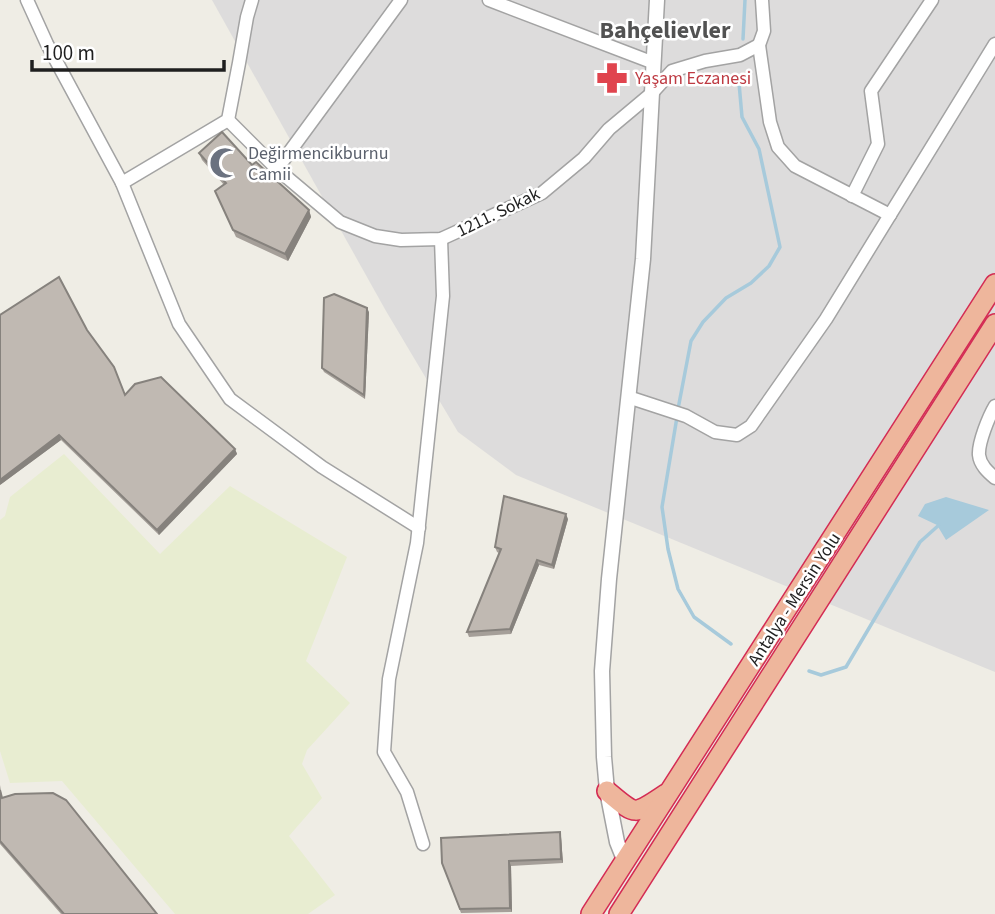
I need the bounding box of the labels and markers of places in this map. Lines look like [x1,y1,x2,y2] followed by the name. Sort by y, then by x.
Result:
[595,61,629,95] pharmacy icon: Yaşam Eczanesi
[634,66,751,91] place label: Yaşam Eczanesi
[248,141,388,187] place label: Değirmencikburnu Camii
[208,146,242,180] mosque icon: Değirmencikburnu Camii

